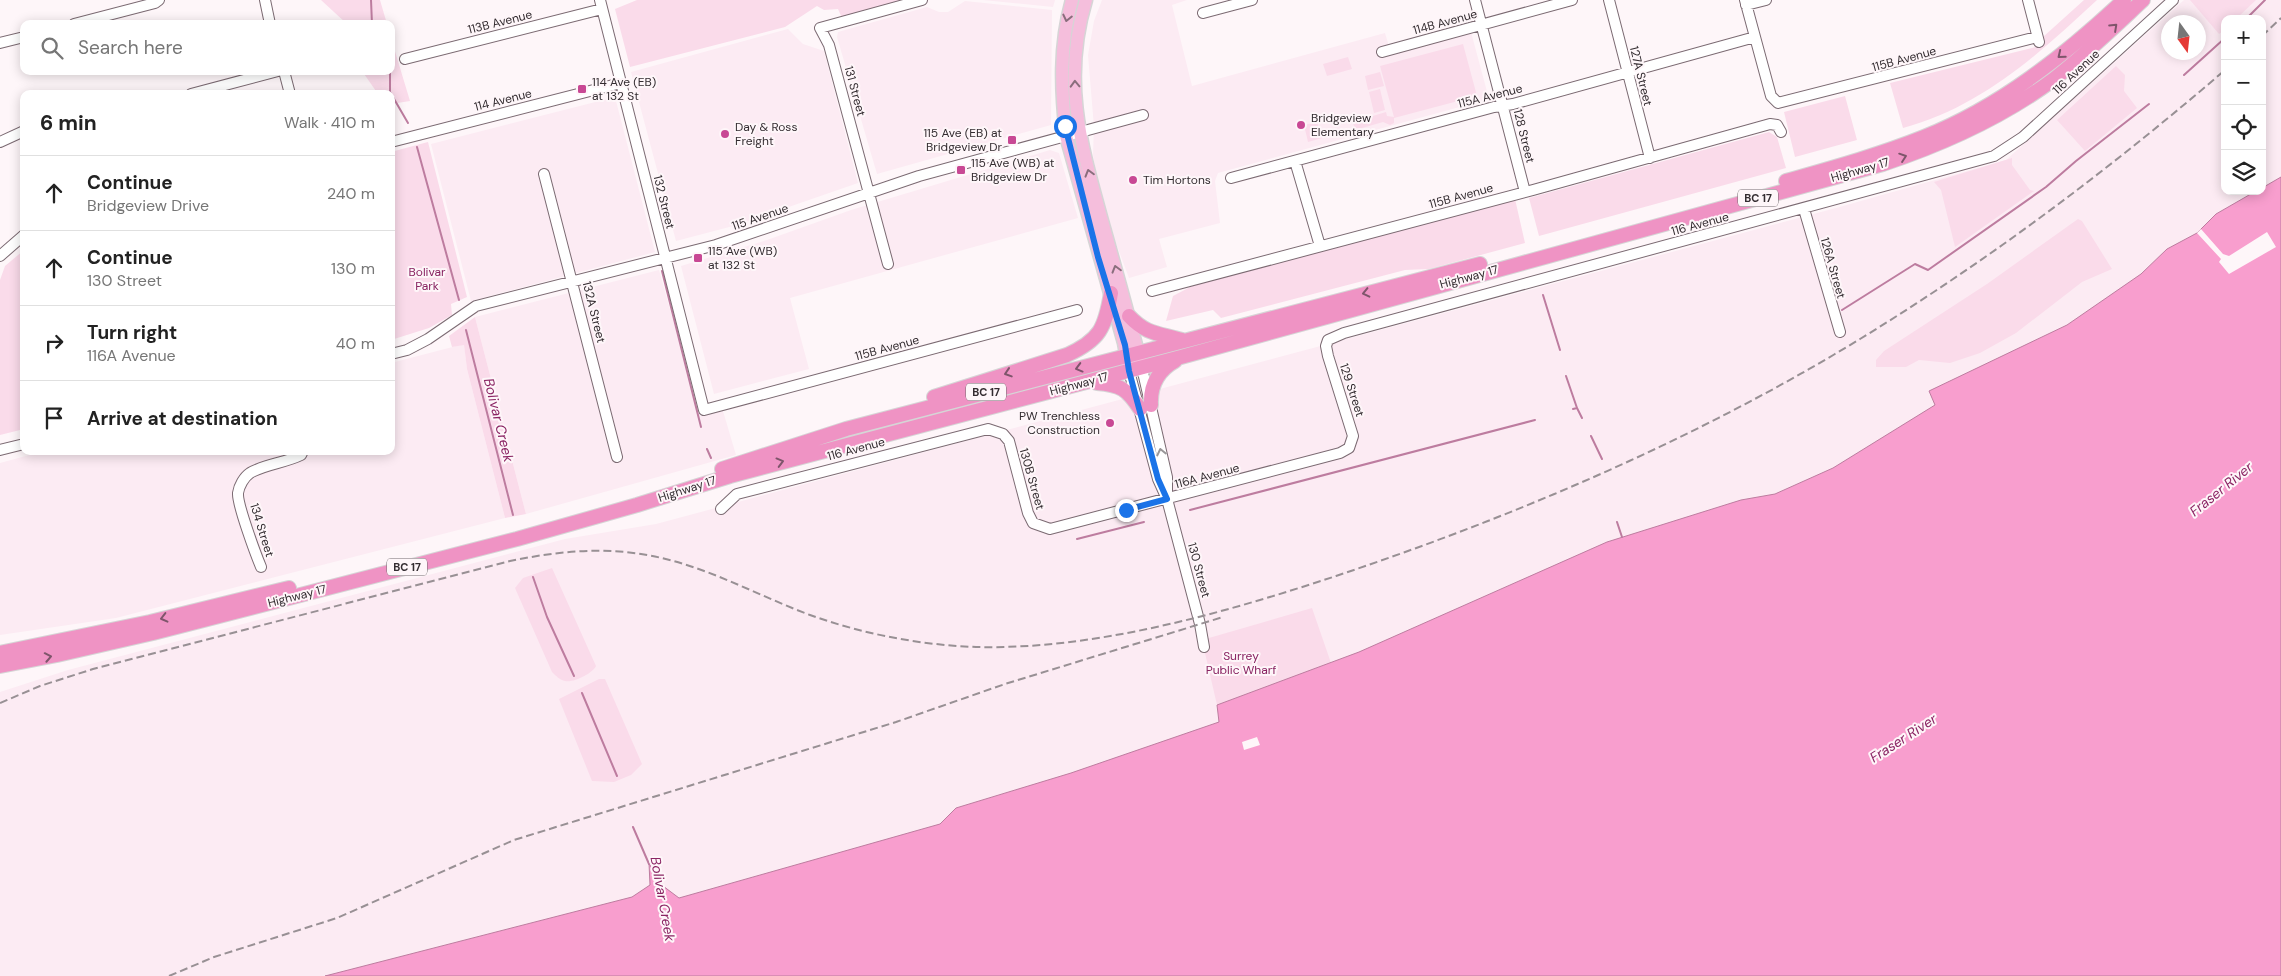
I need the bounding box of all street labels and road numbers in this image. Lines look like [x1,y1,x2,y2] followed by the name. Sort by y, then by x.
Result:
[466,6,534,38] street label: 113B Avenue
[1411,6,1479,38] street label: 114B Avenue
[1870,43,1938,75] street label: 115B Avenue
[1626,44,1656,108] street label: 127A Street
[2049,46,2103,98] street label: 116 Avenue
[841,64,869,118] street label: 131 Street
[1456,80,1524,112] street label: 115A Avenue
[473,85,534,115] street label: 114 Avenue
[1510,107,1538,165] street label: 128 Street
[1829,154,1891,186] street label: Highway 17
[650,173,678,231] street label: 132 Street
[1427,180,1495,212] street label: 115B Avenue
[1738,190,1778,207] road number: BC 17
[730,200,791,234] street label: 115 Avenue
[1669,209,1731,239] street label: 116 Avenue
[1817,236,1849,301] street label: 126A Street
[1438,262,1500,292] street label: Highway 17
[579,280,609,345] street label: 132A Street
[853,332,921,364] street label: 115B Avenue
[1336,361,1368,419] street label: 129 Street
[1048,369,1110,399] street label: Highway 17
[966,384,1006,401] road number: BC 17
[825,434,887,464] street label: 116 Avenue
[1016,446,1049,512] street label: 130B Street
[1173,460,1241,492] street label: 116A Avenue
[656,472,718,506] street label: Highway 17
[246,501,278,559] street label: 134 Street
[1184,541,1214,600] street label: 130 Street
[387,558,427,576] road number: BC 17
[266,581,328,611] street label: Highway 17

